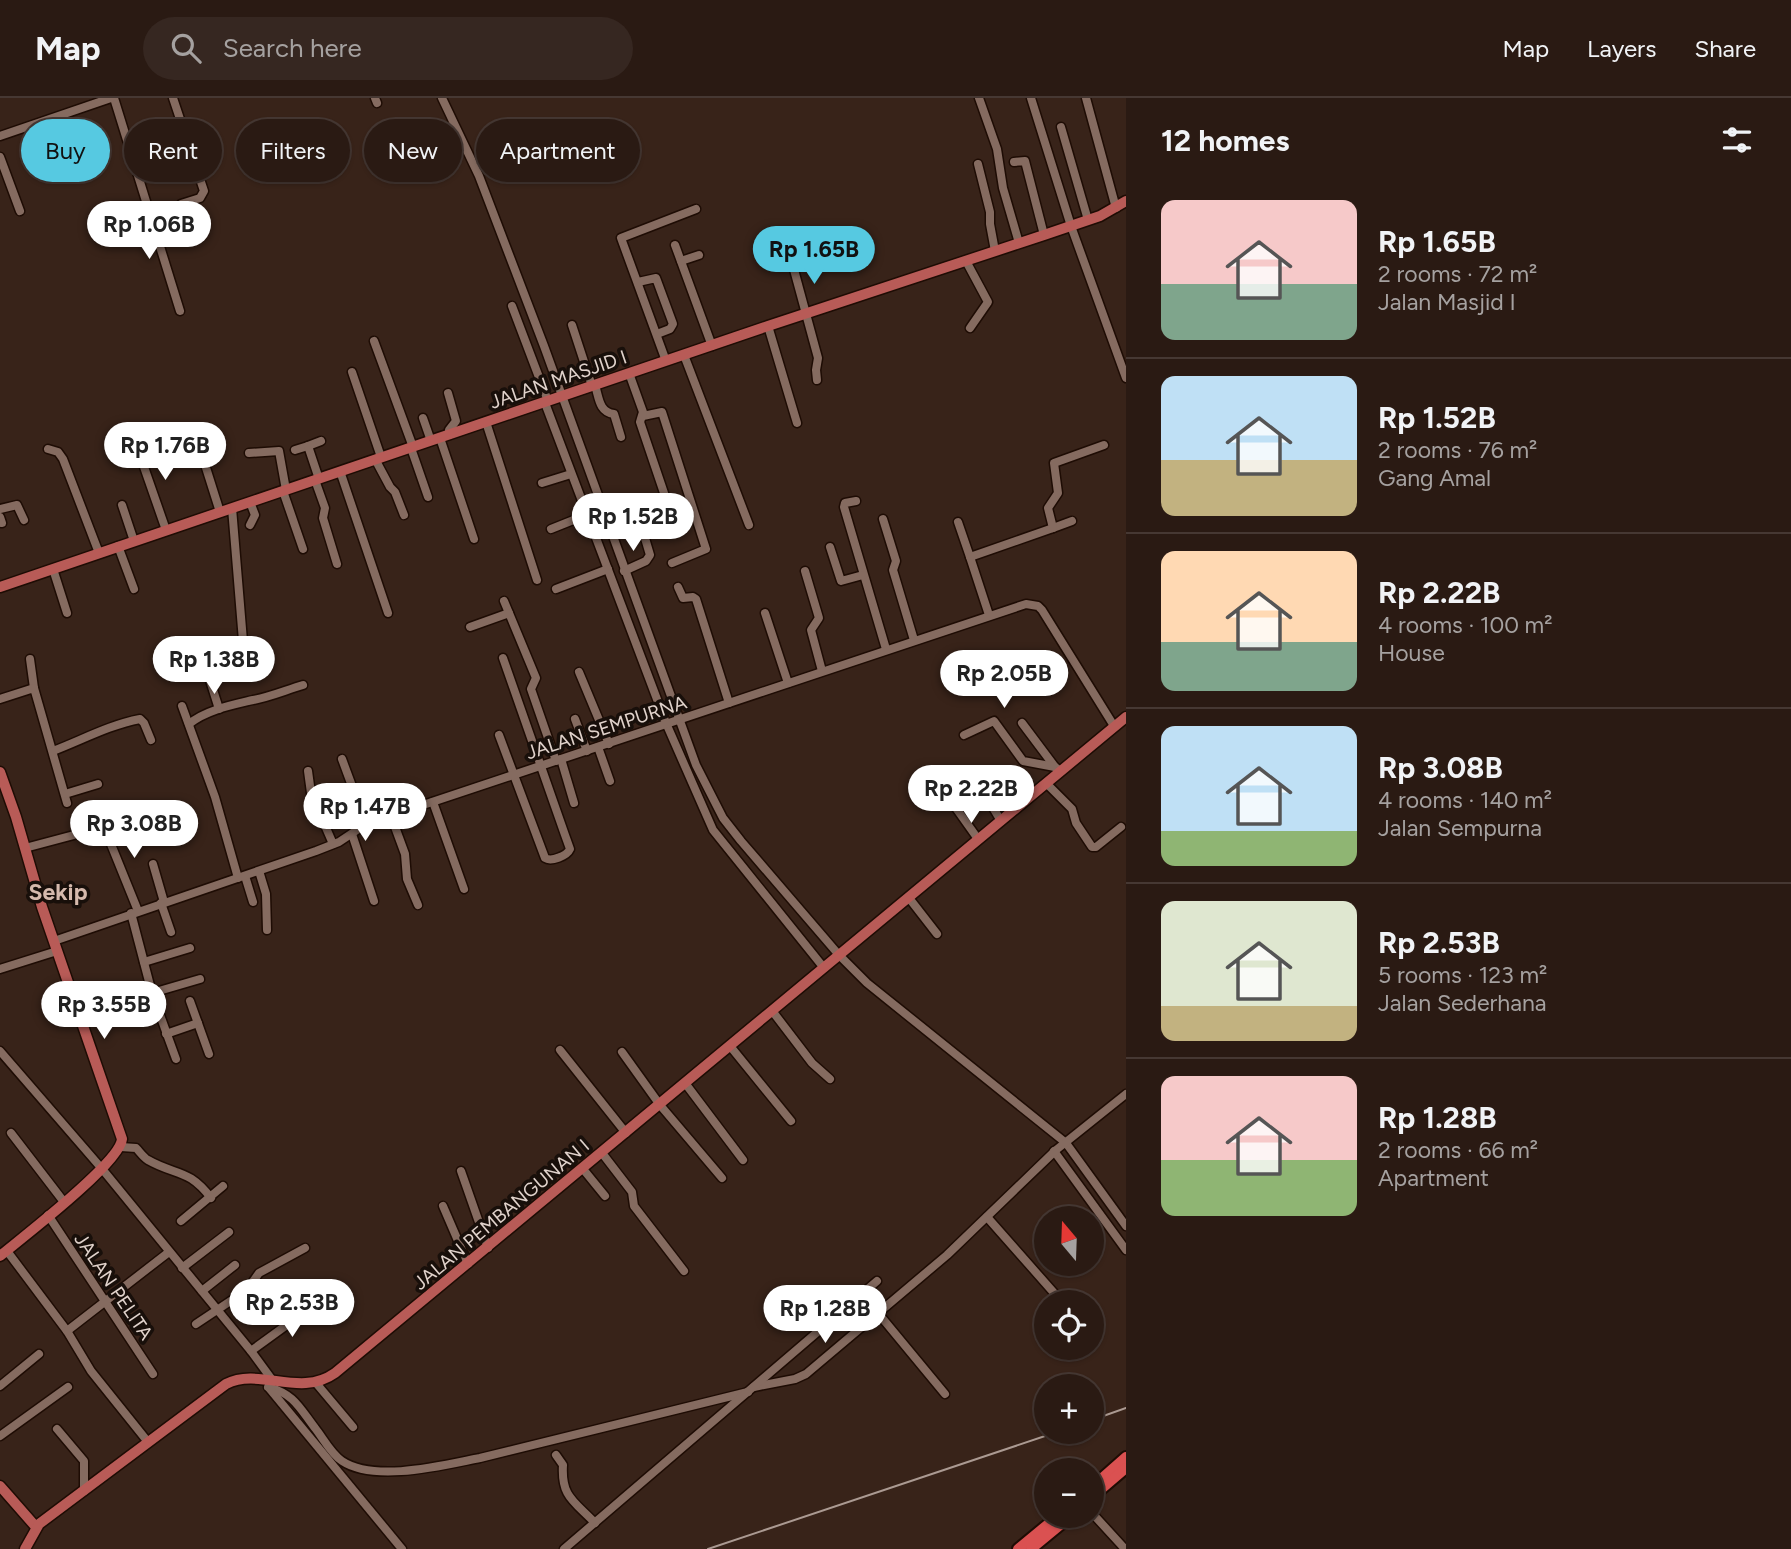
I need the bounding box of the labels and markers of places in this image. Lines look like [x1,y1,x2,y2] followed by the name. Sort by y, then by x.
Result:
[77,202,221,261] pin: Rp 1.06B
[742,226,886,286] pin: Rp 1.65B
[93,422,237,482] pin: Rp 1.76B
[561,494,705,553] pin: Rp 1.52B
[142,636,286,696] pin: Rp 1.38B
[932,650,1076,710] pin: Rp 2.05B
[899,766,1043,825] pin: Rp 2.22B
[293,784,437,843] pin: Rp 1.47B
[62,800,206,860] pin: Rp 3.08B
[32,982,176,1041] pin: Rp 3.55B
[220,1280,364,1339] pin: Rp 2.53B
[753,1286,897,1345] pin: Rp 1.28B

